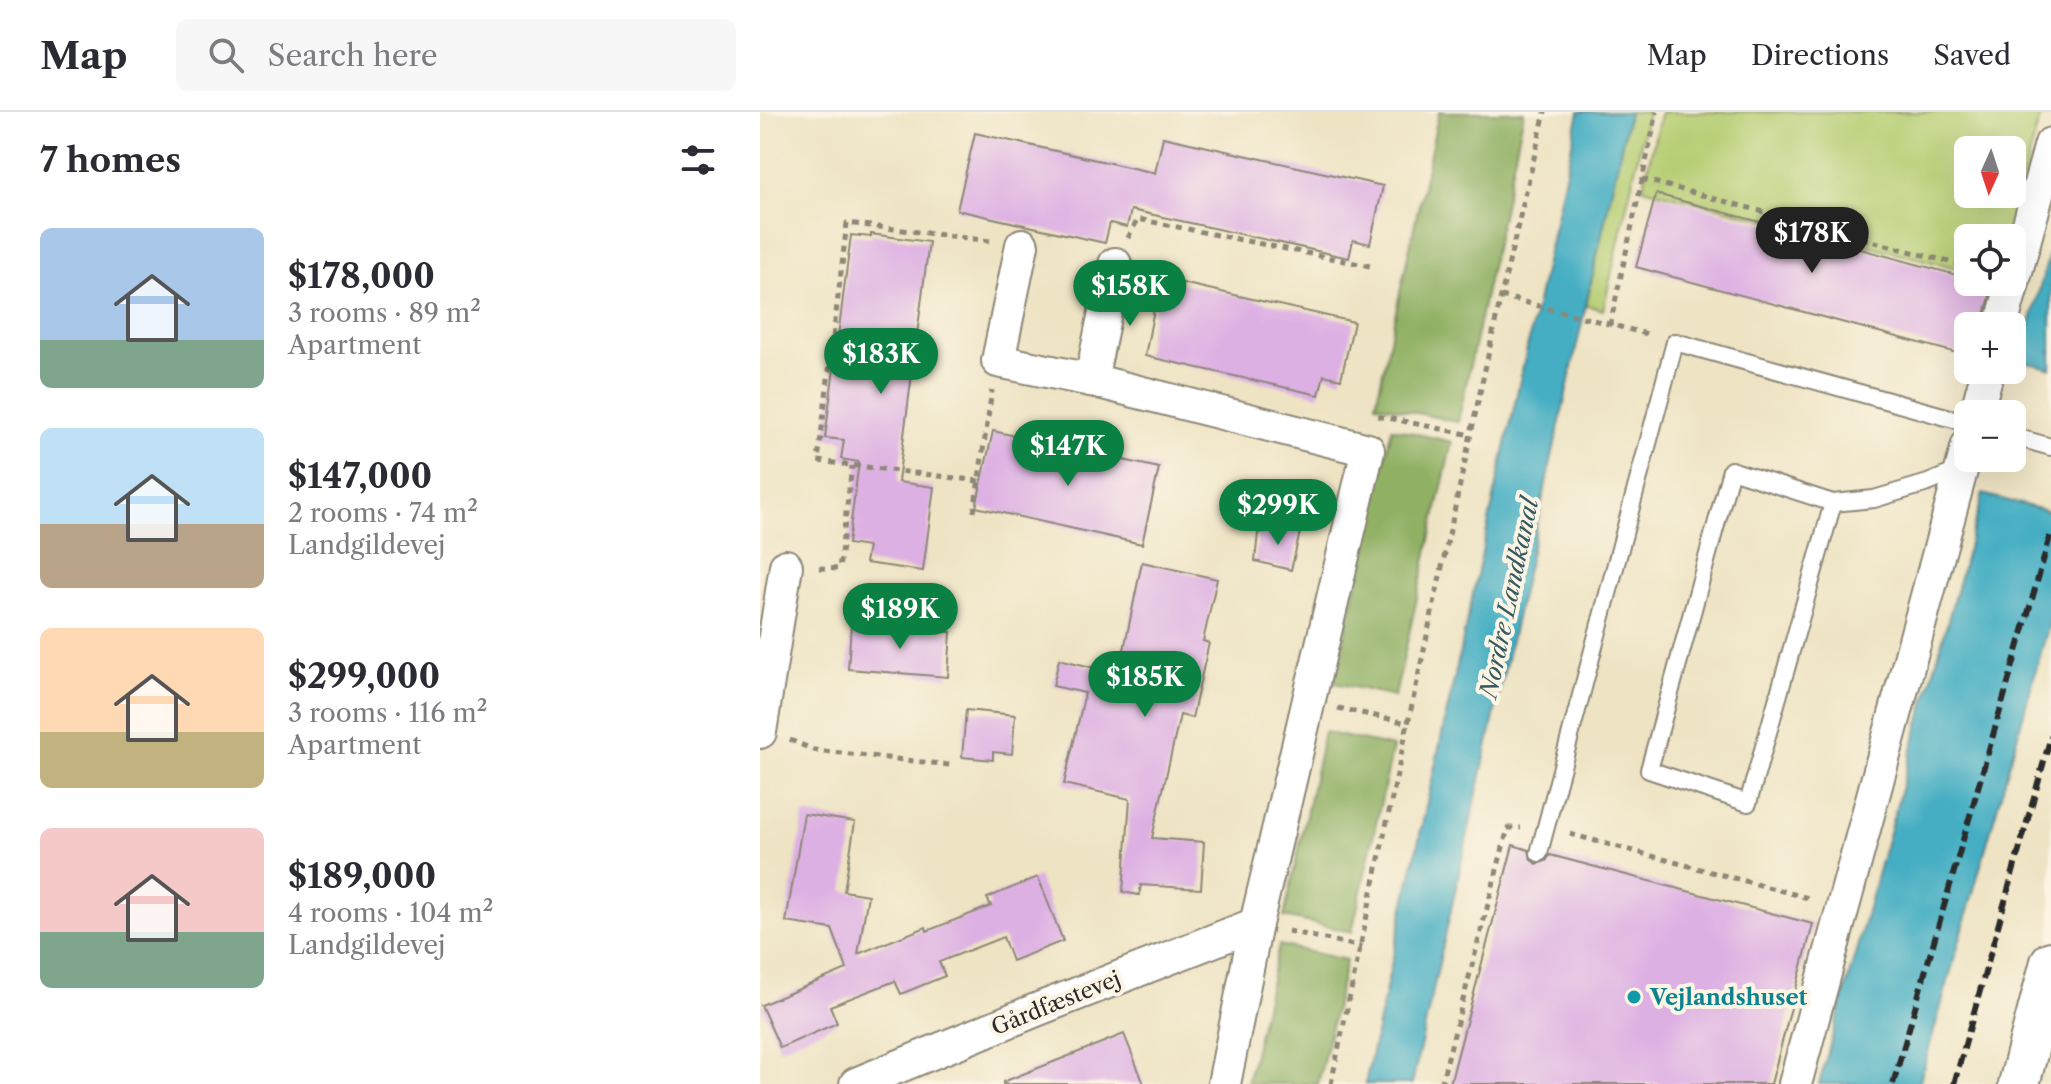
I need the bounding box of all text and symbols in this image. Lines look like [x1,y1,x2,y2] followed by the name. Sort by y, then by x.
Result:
[176,19,736,91] search box
[40,32,128,79] text: Map
[204,33,248,77] icon: search
[268,37,438,74] text: Search here
[1647,38,1707,72] text: Map
[1751,38,1889,72] text: Directions
[1933,38,2011,72] text: Saved
[1954,136,2026,208] north arrow
[1954,136,2026,472] map controls
[676,138,720,182] icon: filters
[40,139,181,181] text: 7 homes
[1756,207,1868,275] pin: $178K
[1774,217,1850,249] text: $178K
[1954,224,2026,296] button: locate
[288,255,435,297] text: $178,000
[104,260,200,356] icon: home
[1074,260,1186,328] pin: $158K
[1091,270,1169,302] text: $158K
[288,297,481,329] text: 3 rooms · 89 m²
[1954,312,2026,384] button: +
[825,328,937,396] pin: $183K
[288,329,421,361] text: Apartment
[842,338,920,370] text: $183K
[1954,400,2026,472] button: −
[1012,420,1124,488] pin: $147K
[1030,430,1106,462] text: $147K
[288,455,432,497] text: $147,000
[104,460,200,556] icon: home
[1222,479,1334,547] pin: $299K
[1237,489,1319,521] text: $299K
[1473,493,1545,703] water label: Nordre Landkanal
[288,497,478,529] text: 2 rooms · 74 m²
[288,529,445,561] text: Landgildevej
[844,583,956,651] pin: $189K
[861,593,939,625] text: $189K
[1089,651,1201,719] pin: $185K
[288,655,440,697] text: $299,000
[104,660,200,756] icon: home
[1106,661,1184,693] text: $185K
[288,697,487,729] text: 3 rooms · 116 m²
[288,729,421,761] text: Apartment
[288,855,436,897] text: $189,000
[104,860,200,956] icon: home
[288,897,493,929] text: 4 rooms · 104 m²
[288,929,445,961] text: Landgildevej
[987,965,1125,1041] street label: Gårdfæstevej
[1649,984,1808,1011] place label: Vejlandshuset
[1625,988,1643,1006] marker: Vejlandshuset

